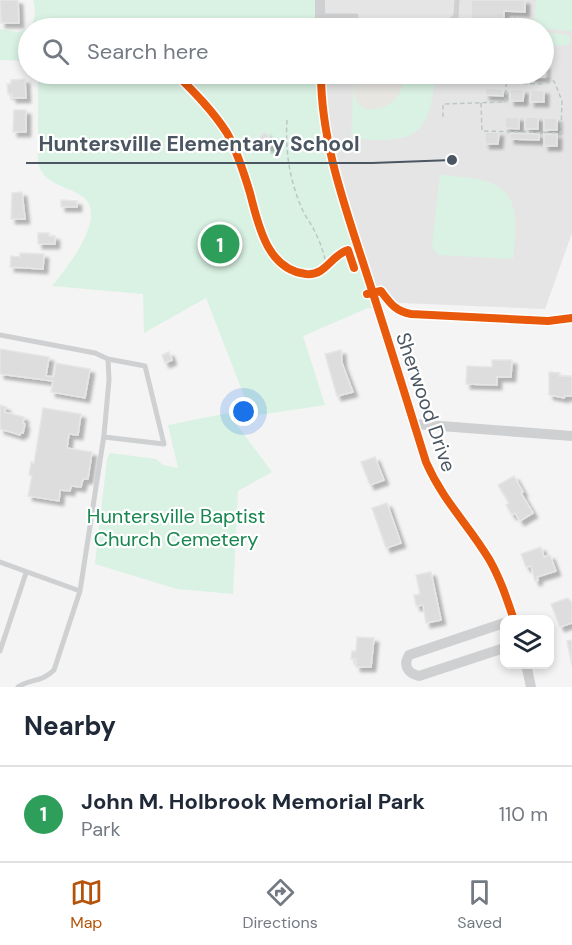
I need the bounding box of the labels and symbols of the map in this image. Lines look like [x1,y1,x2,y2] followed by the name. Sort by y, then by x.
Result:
[26,124,372,163] callout: Huntersville Elementary School
[38,130,360,158] text: Huntersville Elementary School
[200,222,240,266] pin: 1
[390,329,462,475] street label: Sherwood Drive
[229,397,258,426] your location
[87,503,265,552] park label: Huntersville Baptist Church Cemetery

